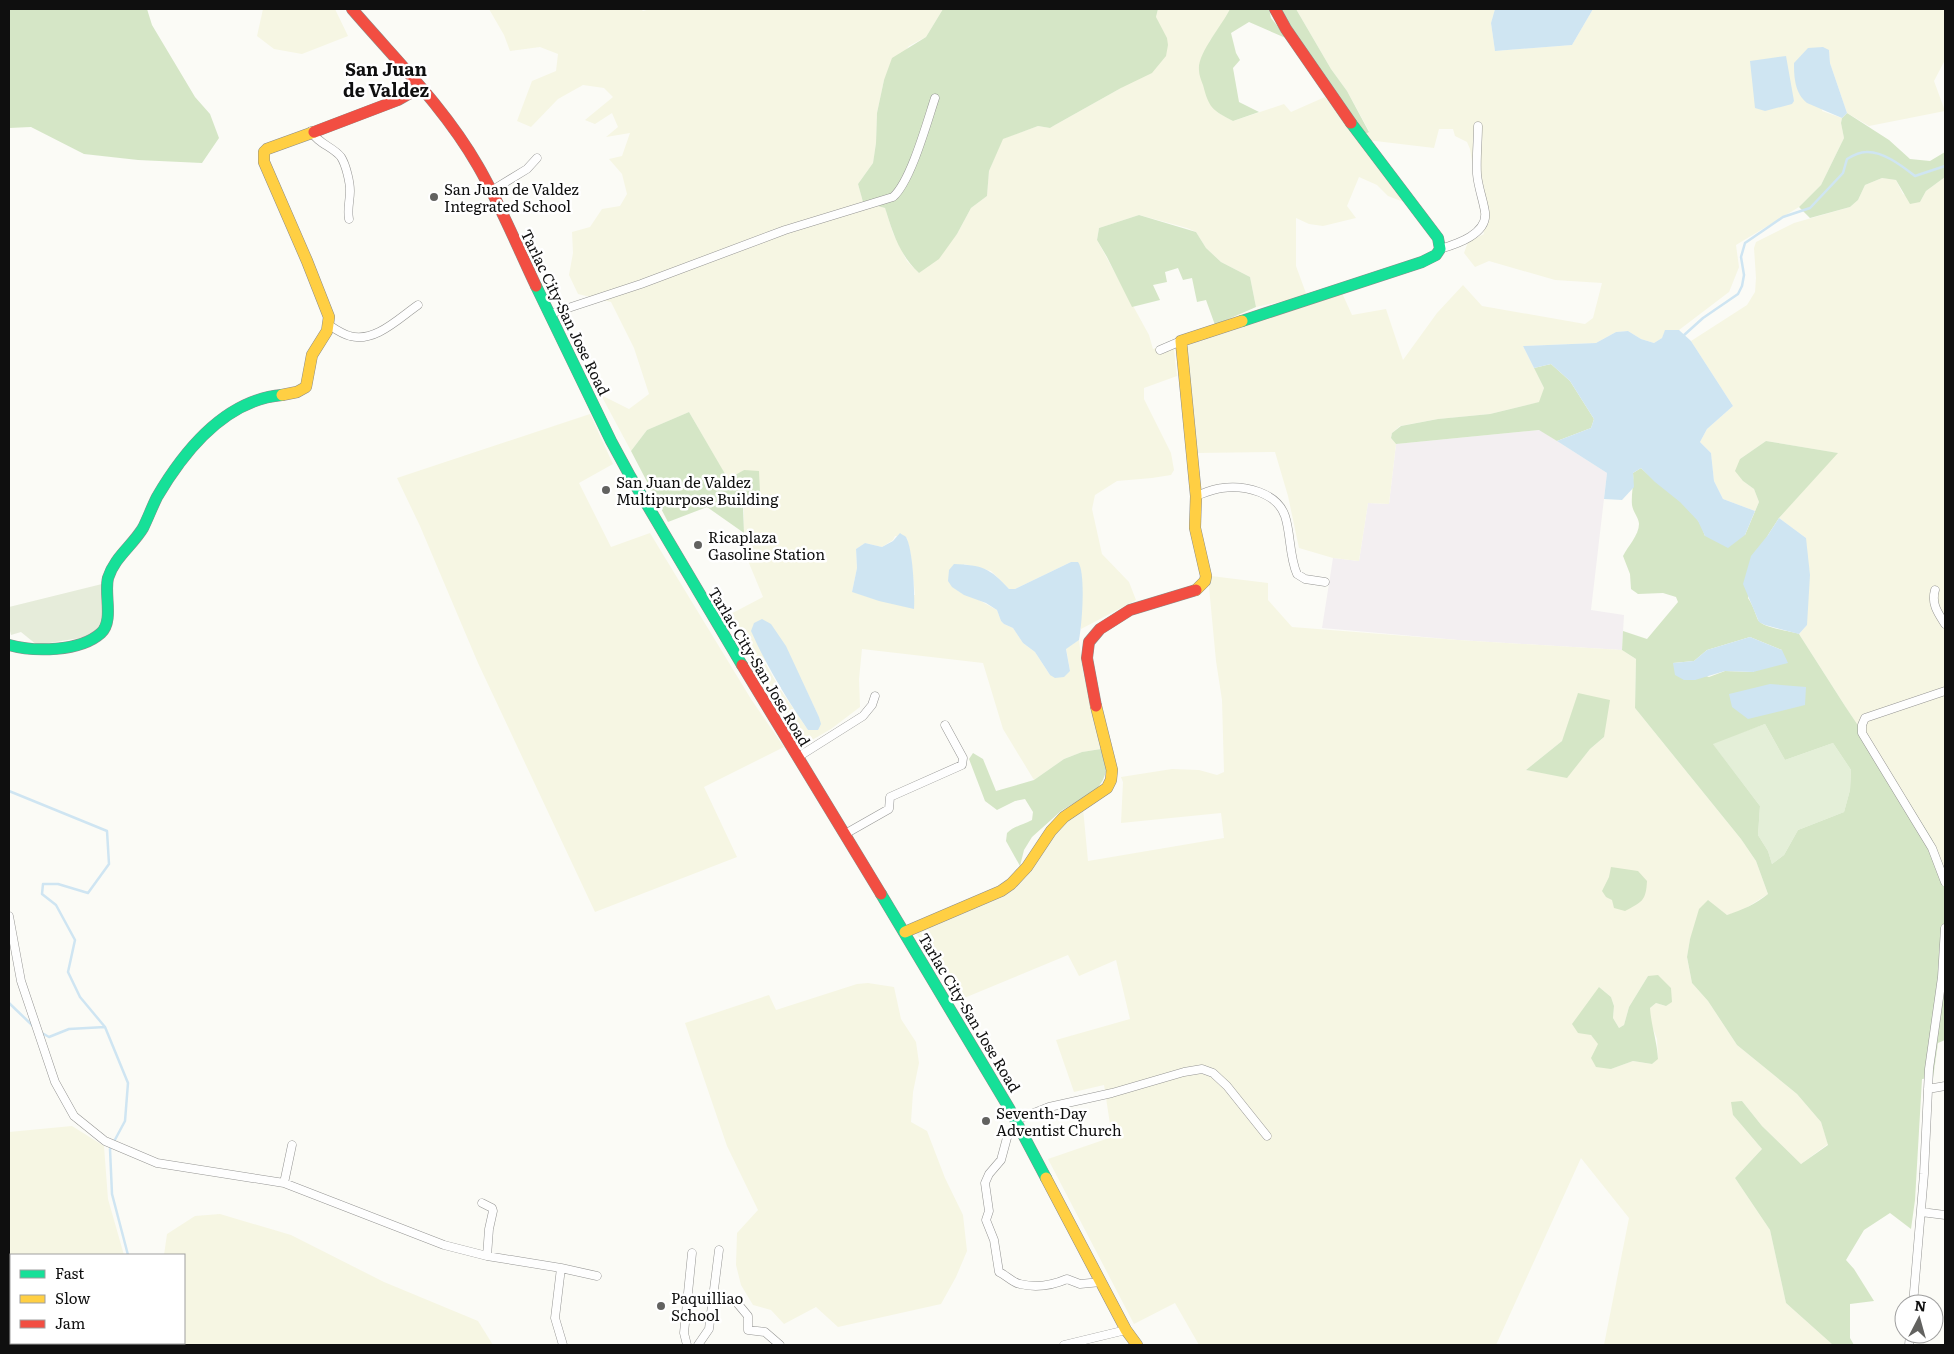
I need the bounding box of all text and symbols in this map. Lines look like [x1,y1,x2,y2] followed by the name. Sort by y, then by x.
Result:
[343,55,429,103] district label: San Juan de Valdez
[444,177,579,217] place label: San Juan de Valdez Integrated School
[428,191,440,203] marker: San Juan de Valdez Integrated School
[516,225,616,399] street label: Tarlac City-San Jose Road
[616,470,779,510] place label: San Juan de Valdez Multipurpose Building
[600,484,612,496] marker: San Juan de Valdez Multipurpose Building
[708,525,825,565] place label: Ricaplaza Gasoline Station
[692,539,704,551] marker: Ricaplaza Gasoline Station
[703,582,817,750] street label: Tarlac City-San Jose Road
[913,928,1027,1096] street label: Tarlac City-San Jose Road
[996,1101,1122,1141] place label: Seventh-Day Adventist Church
[980,1115,992,1127] marker: Seventh-Day Adventist Church
[10,1254,185,1344] legend
[55,1261,84,1284] text: Fast
[55,1286,90,1309] text: Slow
[671,1286,743,1326] place label: Paquilliao School
[1894,1294,1944,1344] north arrow
[1914,1295,1928,1316] text: N
[655,1300,667,1312] marker: Paquilliao School
[55,1311,86,1334] text: Jam

